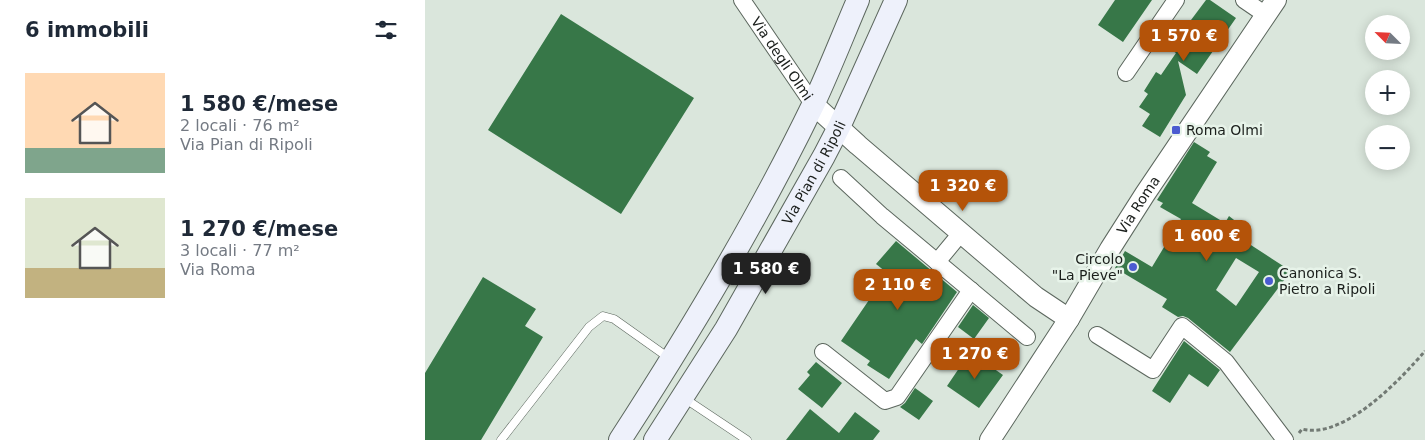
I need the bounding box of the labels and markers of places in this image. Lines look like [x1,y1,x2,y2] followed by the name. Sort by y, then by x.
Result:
[1138,20,1230,62] pin: 1 570 €
[1186,122,1263,138] place label: Roma Olmi
[1170,124,1182,136] marker: Roma Olmi
[917,170,1009,212] pin: 1 320 €
[1161,220,1253,262] pin: 1 600 €
[1052,251,1123,283] place label: Circolo "La Pieve"
[720,252,812,295] pin: 1 580 €
[1127,261,1139,273] marker: Circolo "La Pieve"
[1279,265,1375,297] place label: Canonica S. Pietro a Ripoli
[852,268,944,311] pin: 2 110 €
[1263,275,1275,287] marker: Canonica S. Pietro a Ripoli
[929,338,1021,380] pin: 1 270 €

